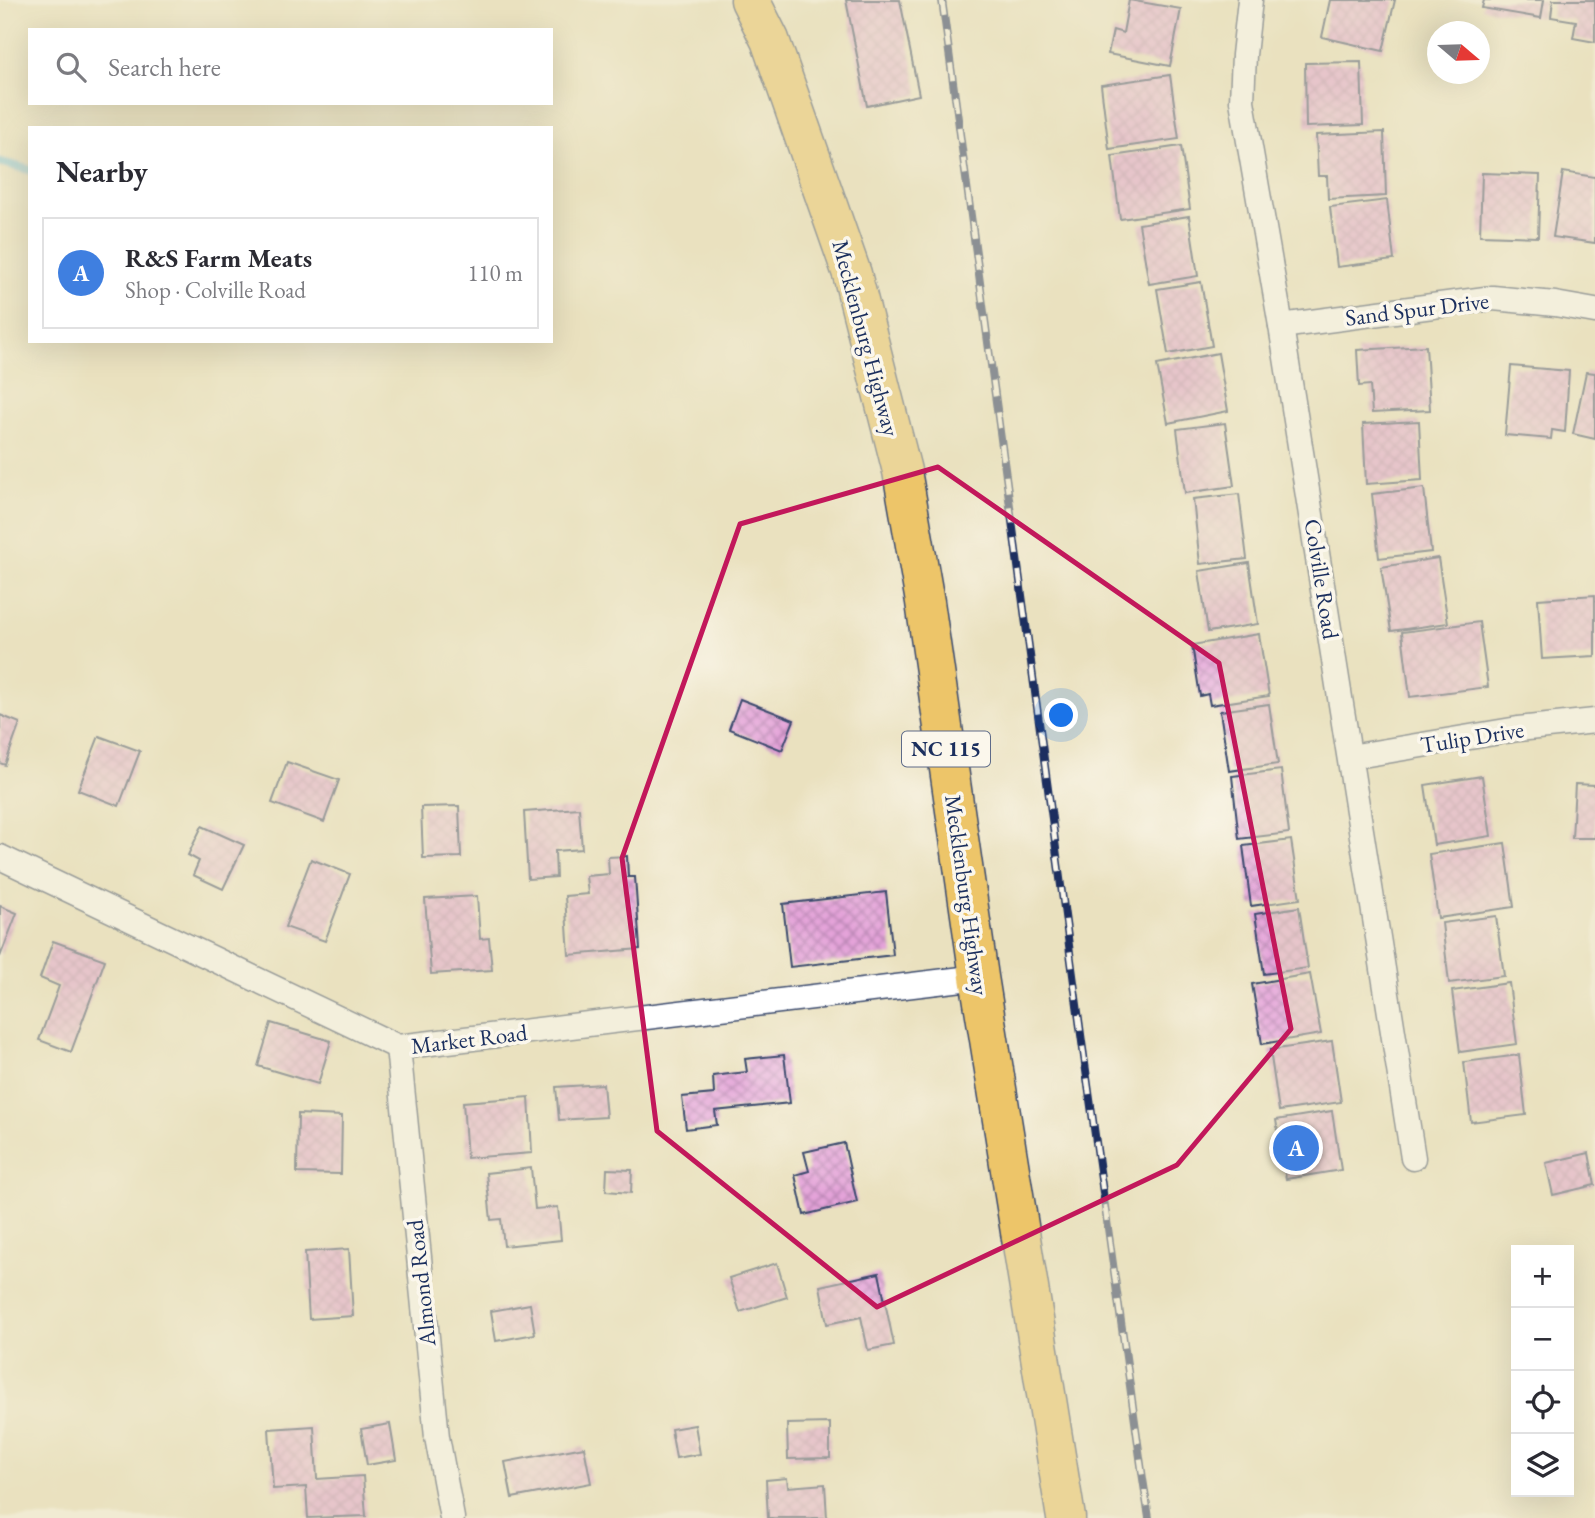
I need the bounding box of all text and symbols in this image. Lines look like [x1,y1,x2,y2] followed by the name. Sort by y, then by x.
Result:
[1427,21,1490,84] north arrow
[28,28,553,105] search box
[52,48,90,86] icon: search
[108,50,221,84] text: Search here
[56,152,148,191] text: Nearby
[825,237,907,440] street label: Mecklenburg Highway
[125,241,312,275] text: R&S Farm Meats
[73,258,89,288] text: A
[467,258,523,288] text: 110 m
[125,275,306,305] text: Shop · Colville Road
[1343,285,1491,333] street label: Sand Spur Drive
[1298,517,1346,642] street label: Colville Road
[1044,698,1078,732] your location
[1418,714,1526,760] street label: Tulip Drive
[902,732,990,766] road number: NC 115
[938,793,996,998] street label: Mecklenburg Highway
[409,1017,529,1061] street label: Market Road
[1273,1122,1319,1174] pin: A
[399,1218,443,1349] street label: Almond Road
[1511,1245,1574,1497] map controls
[1511,1245,1574,1308] button: +
[1511,1308,1574,1371] button: −
[1511,1371,1574,1434] button: locate
[1511,1434,1574,1497] button: layers

